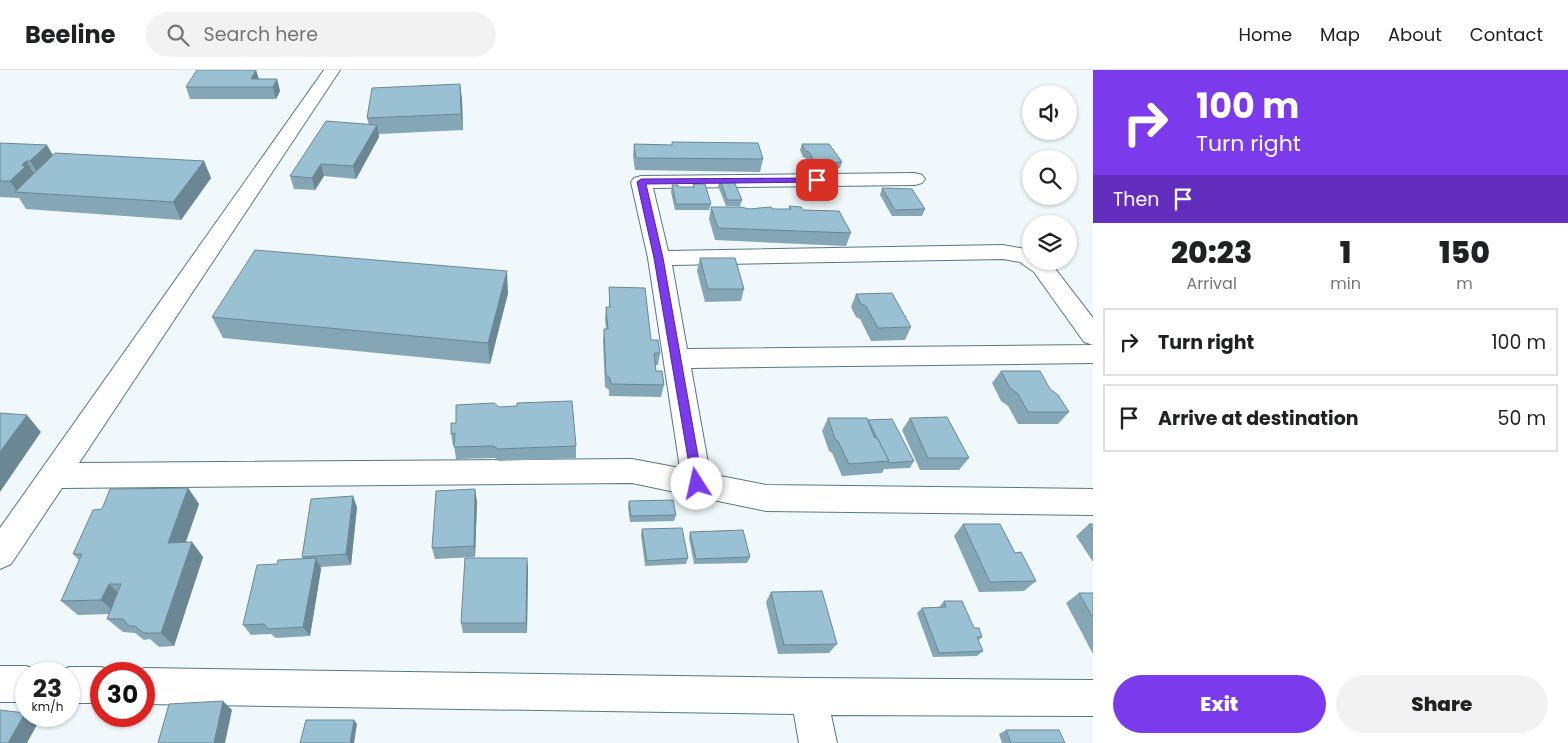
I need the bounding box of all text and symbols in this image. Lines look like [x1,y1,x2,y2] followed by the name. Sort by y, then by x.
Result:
[146,12,496,57] search box
[25,18,116,51] text: Beeline
[164,21,192,49] icon: search
[204,21,318,48] text: Search here
[1238,22,1292,47] text: Home
[1320,22,1360,47] text: Map
[1388,22,1442,47] text: About
[1470,22,1543,47] text: Contact
[1196,81,1299,130] text: 100 m
[1022,85,1077,270] map controls
[1022,85,1077,140] button: sound
[1113,90,1178,155] icon: right
[1196,128,1301,159] text: Turn right
[1022,150,1077,205] button: search
[796,159,838,201] pin
[803,166,831,194] icon: arrive
[1169,185,1197,213] icon: arrive
[1113,186,1159,213] text: Then
[1022,215,1077,270] button: layers
[1171,231,1252,274] text: 20:23
[1340,231,1351,274] text: 1
[1439,231,1490,274] text: 150
[1186,272,1237,295] text: Arrival
[1330,272,1361,295] text: min
[1456,272,1473,295] text: m
[1115,328,1143,356] icon: right
[1158,329,1254,356] text: Turn right
[1491,329,1546,356] text: 100 m
[1115,404,1143,432] icon: arrive
[1158,405,1359,432] text: Arrive at destination
[1497,405,1546,432] text: 50 m
[670,457,722,509] position arrow
[90,662,155,727] speed limit sign: 30
[33,671,62,706] text: 23
[1113,675,1326,733] button: Exit
[1336,675,1548,733] button: Share
[32,698,63,715] text: km/h

